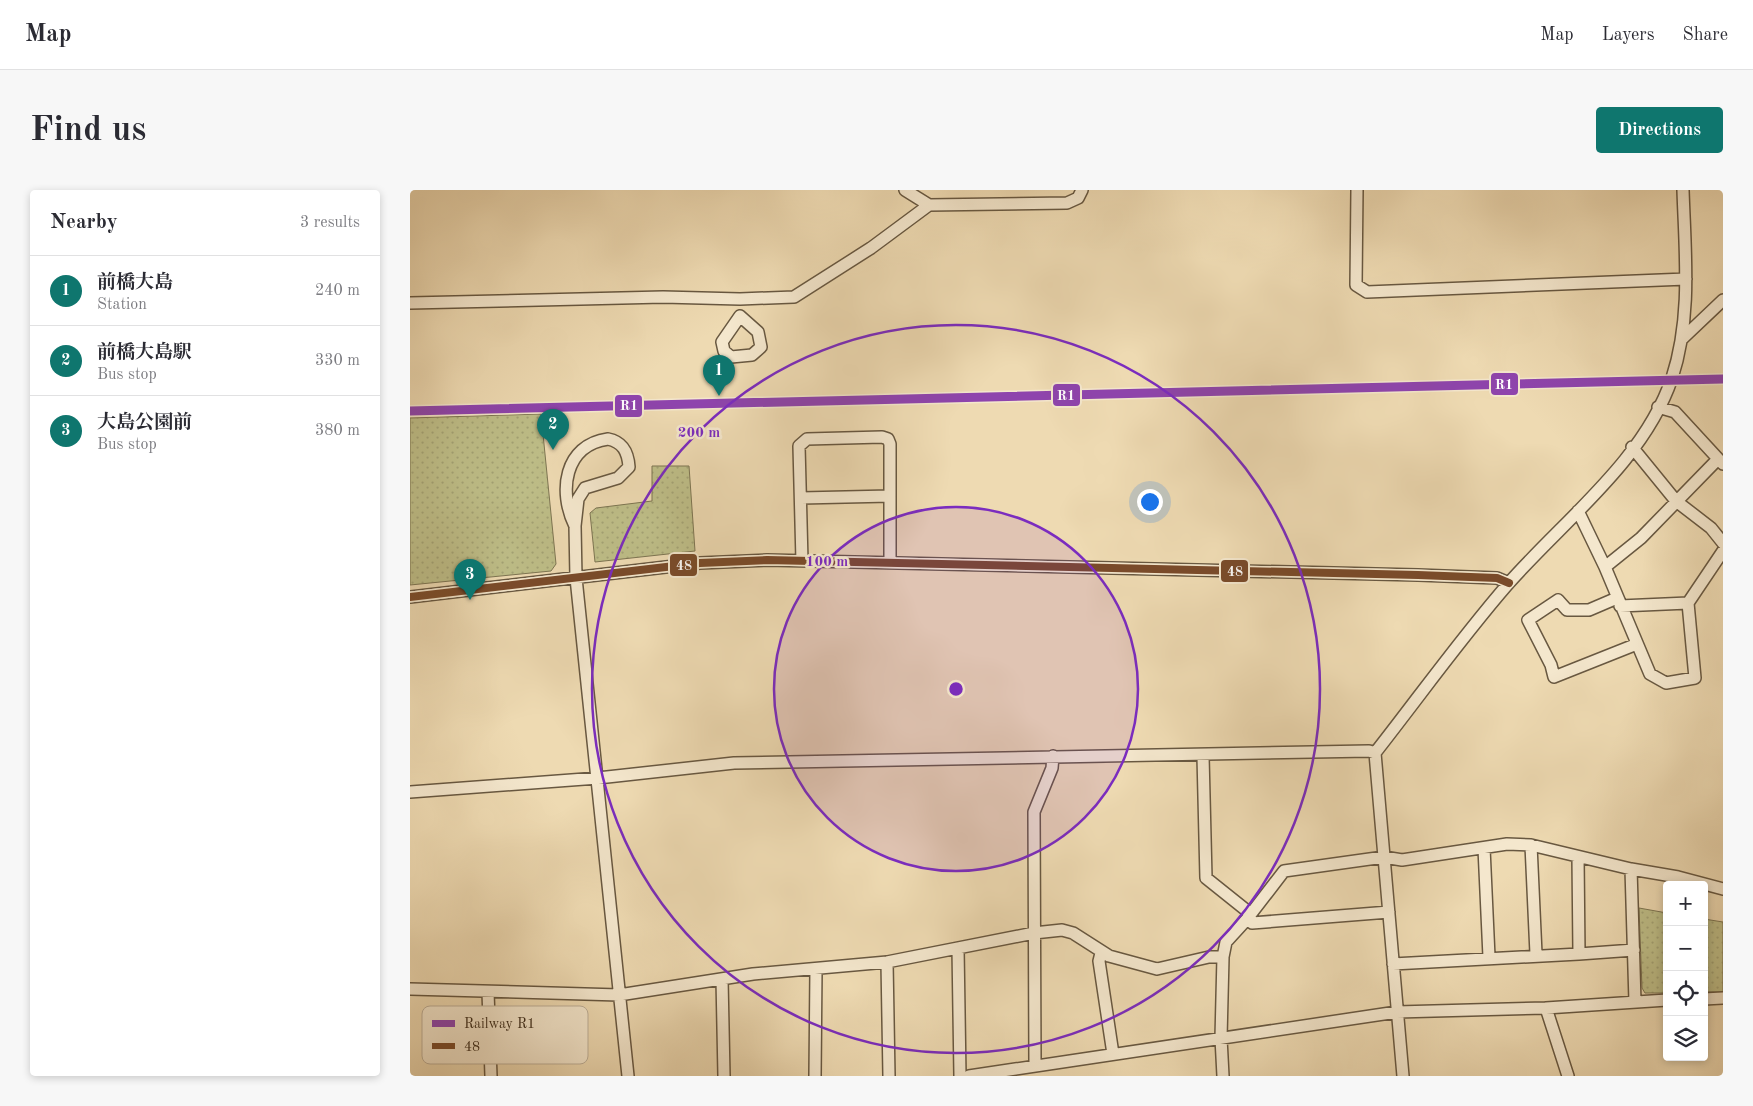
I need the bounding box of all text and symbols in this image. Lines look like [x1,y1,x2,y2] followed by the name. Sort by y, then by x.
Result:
[25,23,72,47] text: Map
[1540,26,1574,44] text: Map
[1602,26,1654,44] text: Layers
[1682,26,1728,44] text: Share
[1596,107,1723,153] button: Directions
[30,113,146,148] text: Find us
[50,212,118,233] text: Nearby
[300,215,360,231] text: 3 results
[97,274,173,293] text: 前橋大島
[61,283,71,299] text: 1
[315,283,360,299] text: 240 m
[97,297,147,313] text: Station
[97,344,192,363] text: 前橋大島駅
[61,353,71,369] text: 2
[315,353,360,369] text: 330 m
[703,355,735,396] pin: 1
[97,367,157,383] text: Bus stop
[1490,372,1519,396] line badge: R1
[1495,378,1513,392] text: R1
[1052,383,1081,407] line badge: R1
[1057,389,1075,403] text: R1
[614,394,643,418] line badge: R1
[620,399,638,413] text: R1
[537,409,569,450] pin: 2
[97,414,192,433] text: 大島公園前
[61,423,71,439] text: 3
[315,423,360,439] text: 380 m
[678,426,720,441] text: 200 m
[97,437,157,453] text: Bus stop
[1137,489,1163,515] your location
[669,553,698,577] line badge: 48
[806,555,848,570] text: 100 m
[454,559,486,600] pin: 3
[676,559,692,573] text: 48
[1220,559,1249,583] line badge: 48
[1227,565,1243,579] text: 48
[947,680,965,698] centre of rings
[1663,881,1708,1061] map controls
[1663,881,1708,926] button: +
[1663,926,1708,971] button: −
[1663,971,1708,1016] button: locate
[422,1006,588,1064] legend
[1663,1016,1708,1061] button: layers
[464,1017,535,1031] text: Railway R1
[464,1040,480,1054] text: 48

